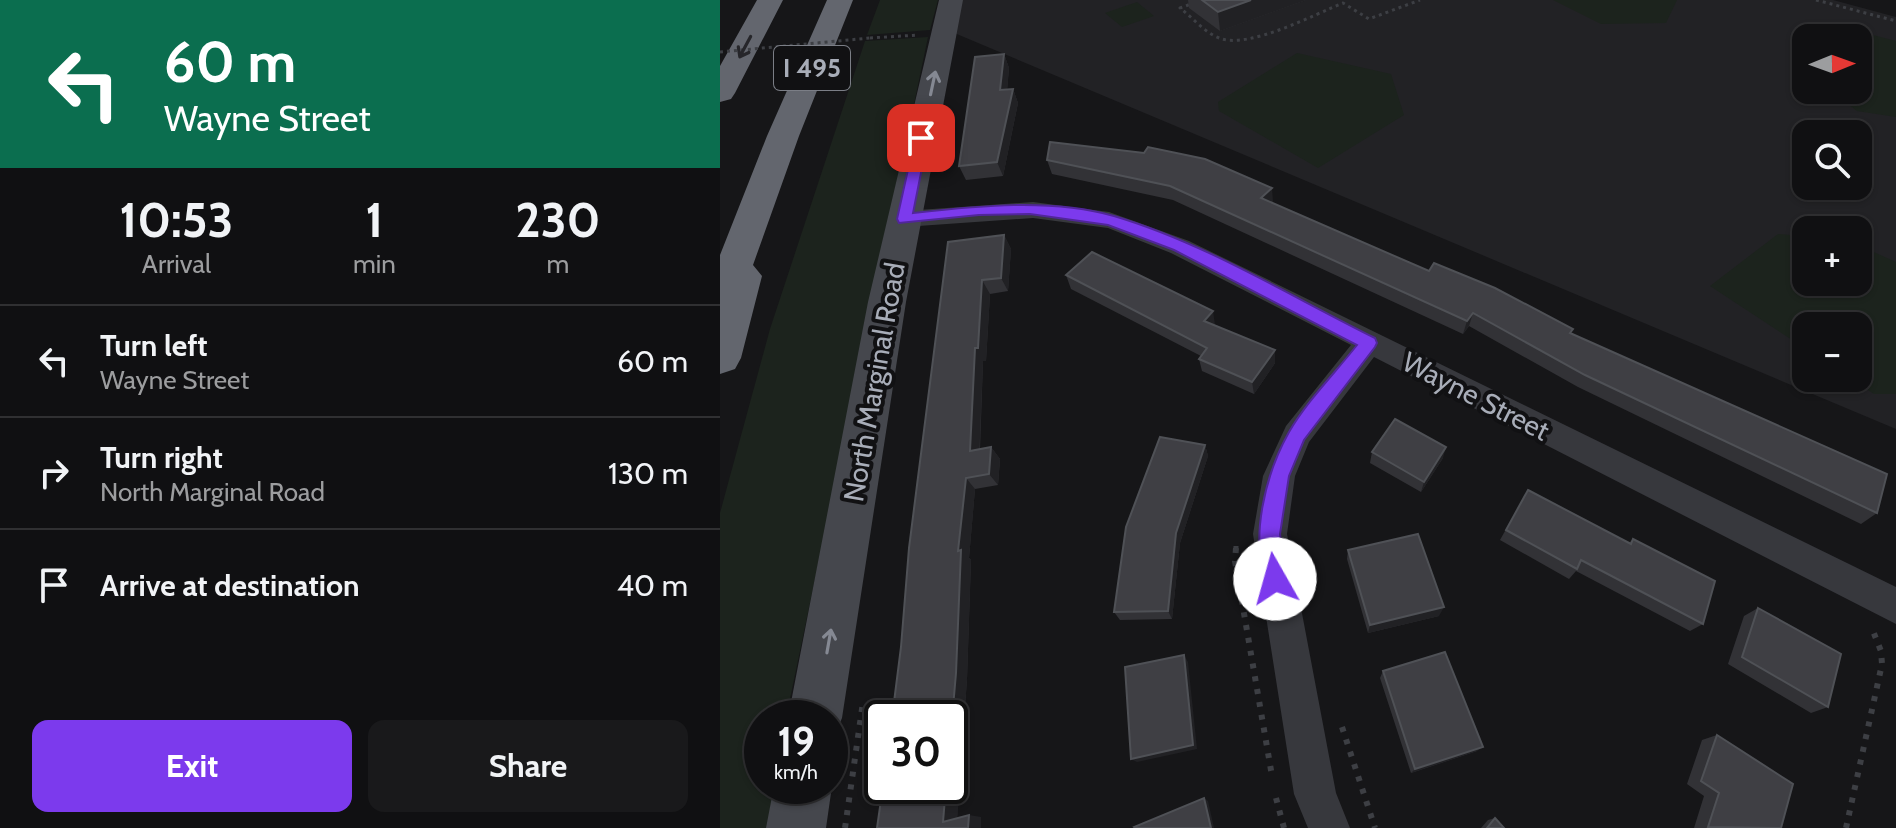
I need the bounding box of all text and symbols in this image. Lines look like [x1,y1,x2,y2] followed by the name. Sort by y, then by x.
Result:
[1792,24,1872,104] north arrow
[1792,24,1872,392] map controls
[164,28,296,96] text: 60 m
[32,32,136,136] icon: left
[737,34,752,58] one-way arrow
[774,46,850,90] road number: I 495
[926,71,941,96] one-way arrow
[164,96,371,140] text: Wayne Street
[887,104,955,172] pin
[899,116,943,160] icon: arrive
[1792,120,1872,200] button: search
[120,191,233,249] text: 10:53
[366,191,383,249] text: 1
[515,191,600,249] text: 230
[1792,216,1872,296] button: +
[142,248,211,280] text: Arrival
[353,248,396,280] text: min
[546,248,569,280] text: m
[836,260,912,504] street label: North Marginal Road
[1792,312,1872,392] button: −
[100,327,208,364] text: Turn left
[32,339,76,383] icon: left
[617,343,688,380] text: 60 m
[1397,344,1555,448] street label: Wayne Street
[100,364,249,396] text: Wayne Street
[100,439,223,476] text: Turn right
[32,451,76,495] icon: right
[608,455,688,492] text: 130 m
[100,476,325,508] text: North Marginal Road
[1233,537,1317,621] position arrow
[32,563,76,607] icon: arrive
[100,567,360,604] text: Arrive at destination
[617,567,688,604] text: 40 m
[822,629,837,654] one-way arrow
[864,700,968,804] speed limit sign: 30
[777,717,815,766] text: 19
[32,720,352,812] button: Exit
[368,720,688,812] button: Share
[774,760,818,784] text: km/h

